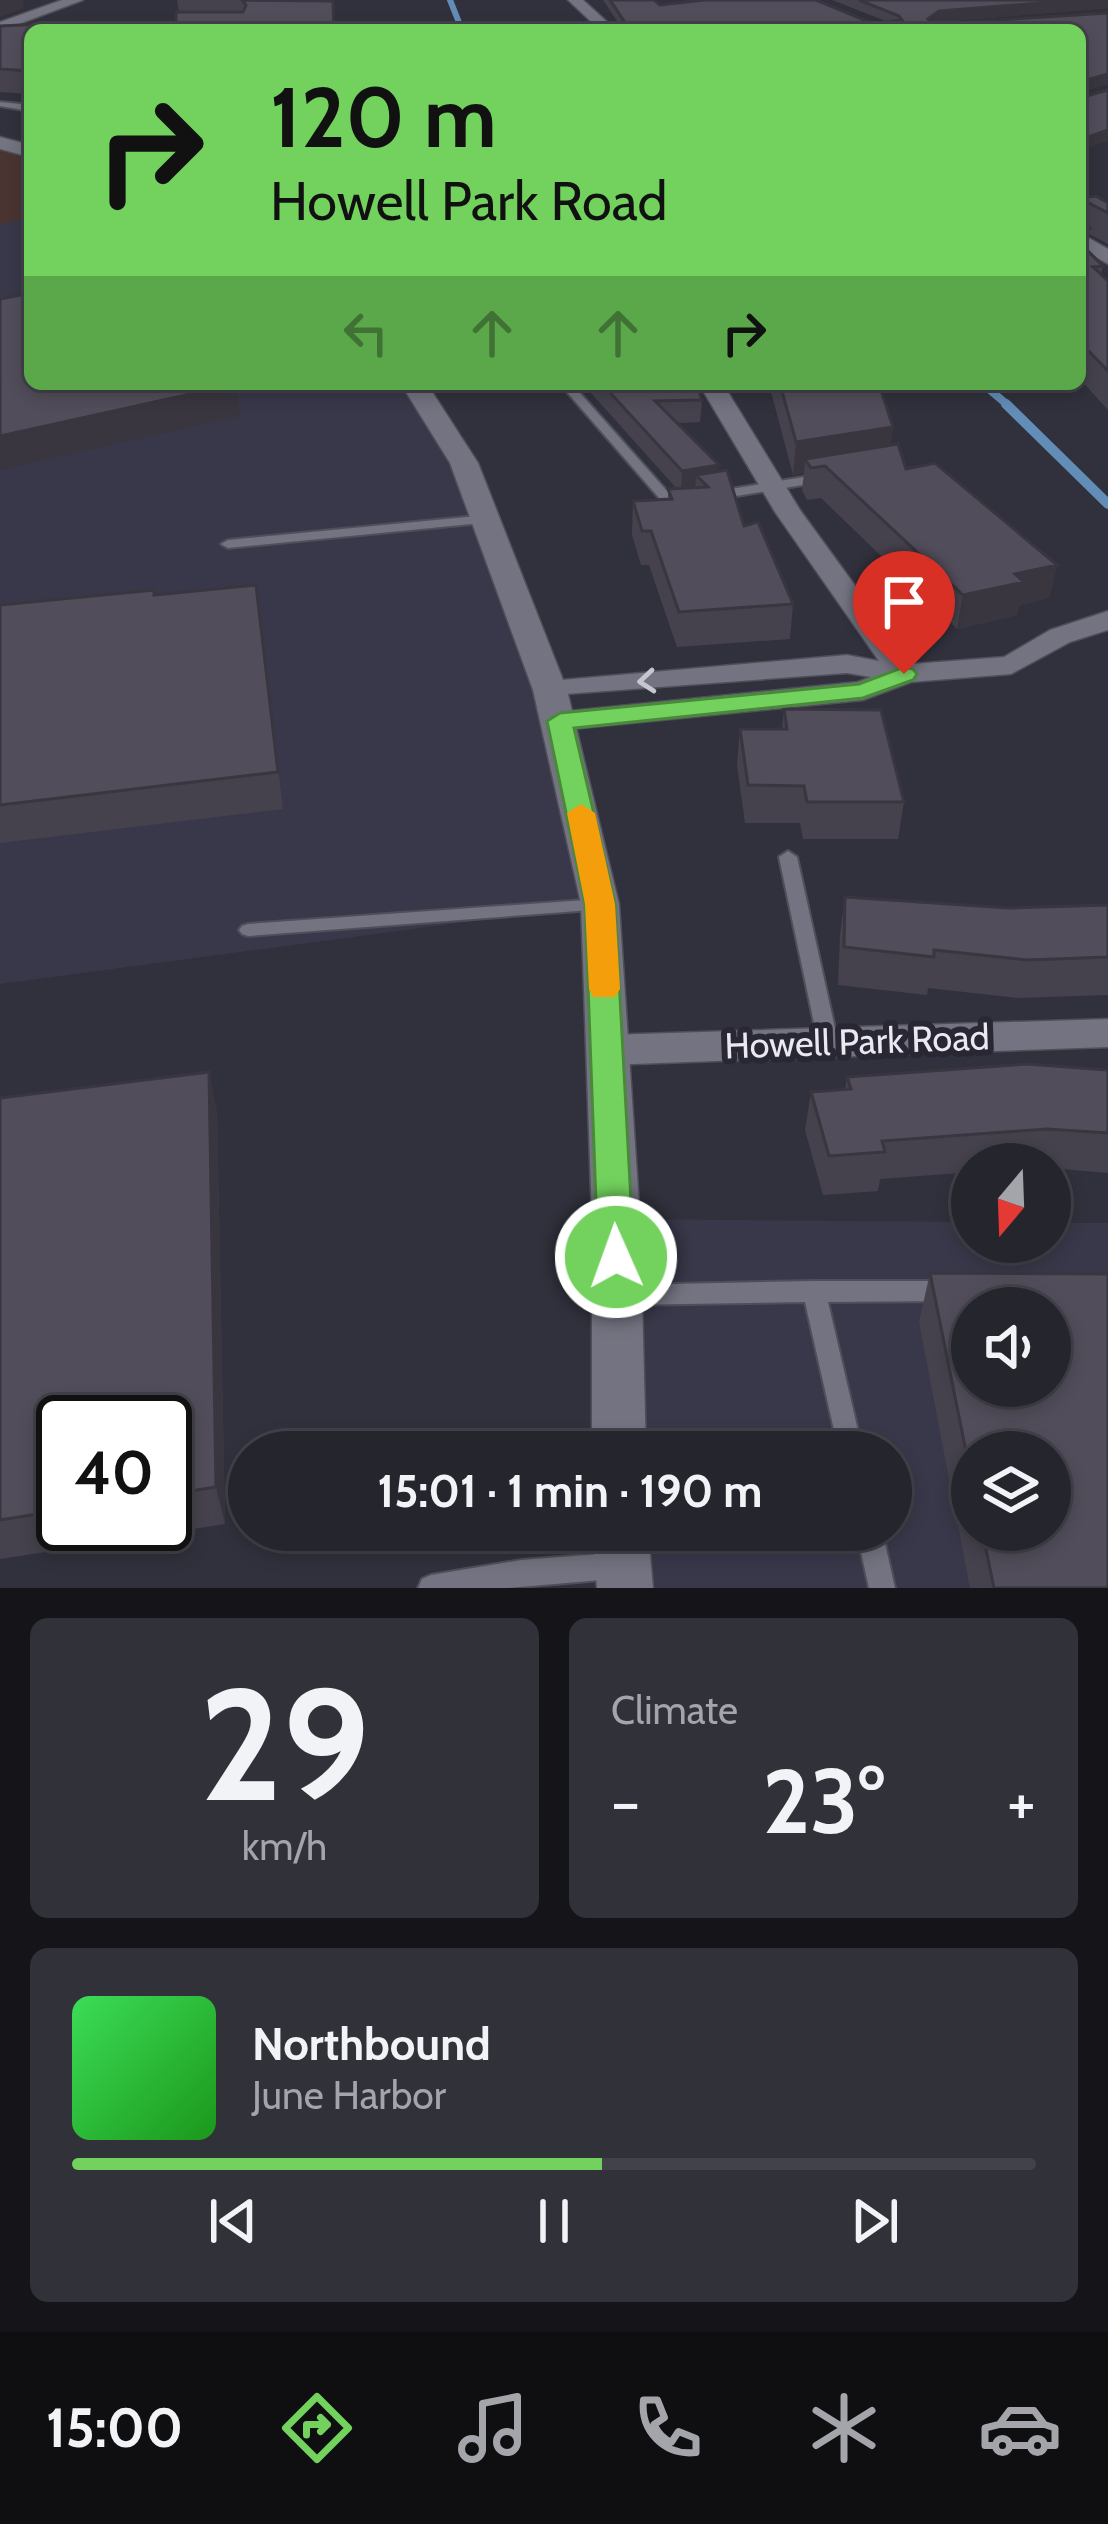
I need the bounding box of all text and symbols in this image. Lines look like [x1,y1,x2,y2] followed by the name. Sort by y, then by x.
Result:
[270,66,497,168] text: 120 m
[72,72,228,228] icon: right
[270,168,668,234] text: Howell Park Road
[333,300,399,366] icon: left
[459,300,525,366] icon: ahead
[585,300,651,366] icon: ahead
[711,300,777,366] icon: right
[853,551,955,674] pin
[871,569,937,635] icon: arrive
[637,667,656,693] one-way arrow
[724,1014,990,1068] street label: Howell Park Road
[951,1143,1071,1263] north arrow
[951,1143,1071,1551] map controls
[553,1194,679,1320] position arrow
[951,1287,1071,1407] button: sound
[36,1395,192,1551] speed limit sign: 40
[951,1431,1071,1551] button: layers
[378,1464,762,1518] text: 15:01 · 1 min · 190 m
[199,1649,370,1839] text: 29
[611,1686,738,1734] text: Climate
[762,1746,885,1856] text: 23°
[611,1761,640,1842] text: −
[1007,1761,1036,1842] text: +
[242,1822,327,1870] text: km/h
[252,2017,491,2071] text: Northbound
[252,2071,446,2119] text: June Harbor
[200,2188,266,2254] icon: previous
[521,2188,587,2254] icon: pause
[842,2188,908,2254] icon: next
[275,2386,359,2470] icon: directions
[451,2386,535,2470] icon: music
[626,2386,710,2470] icon: phone
[802,2386,886,2470] icon: climate
[978,2386,1062,2470] icon: car
[46,2395,183,2461] text: 15:00

